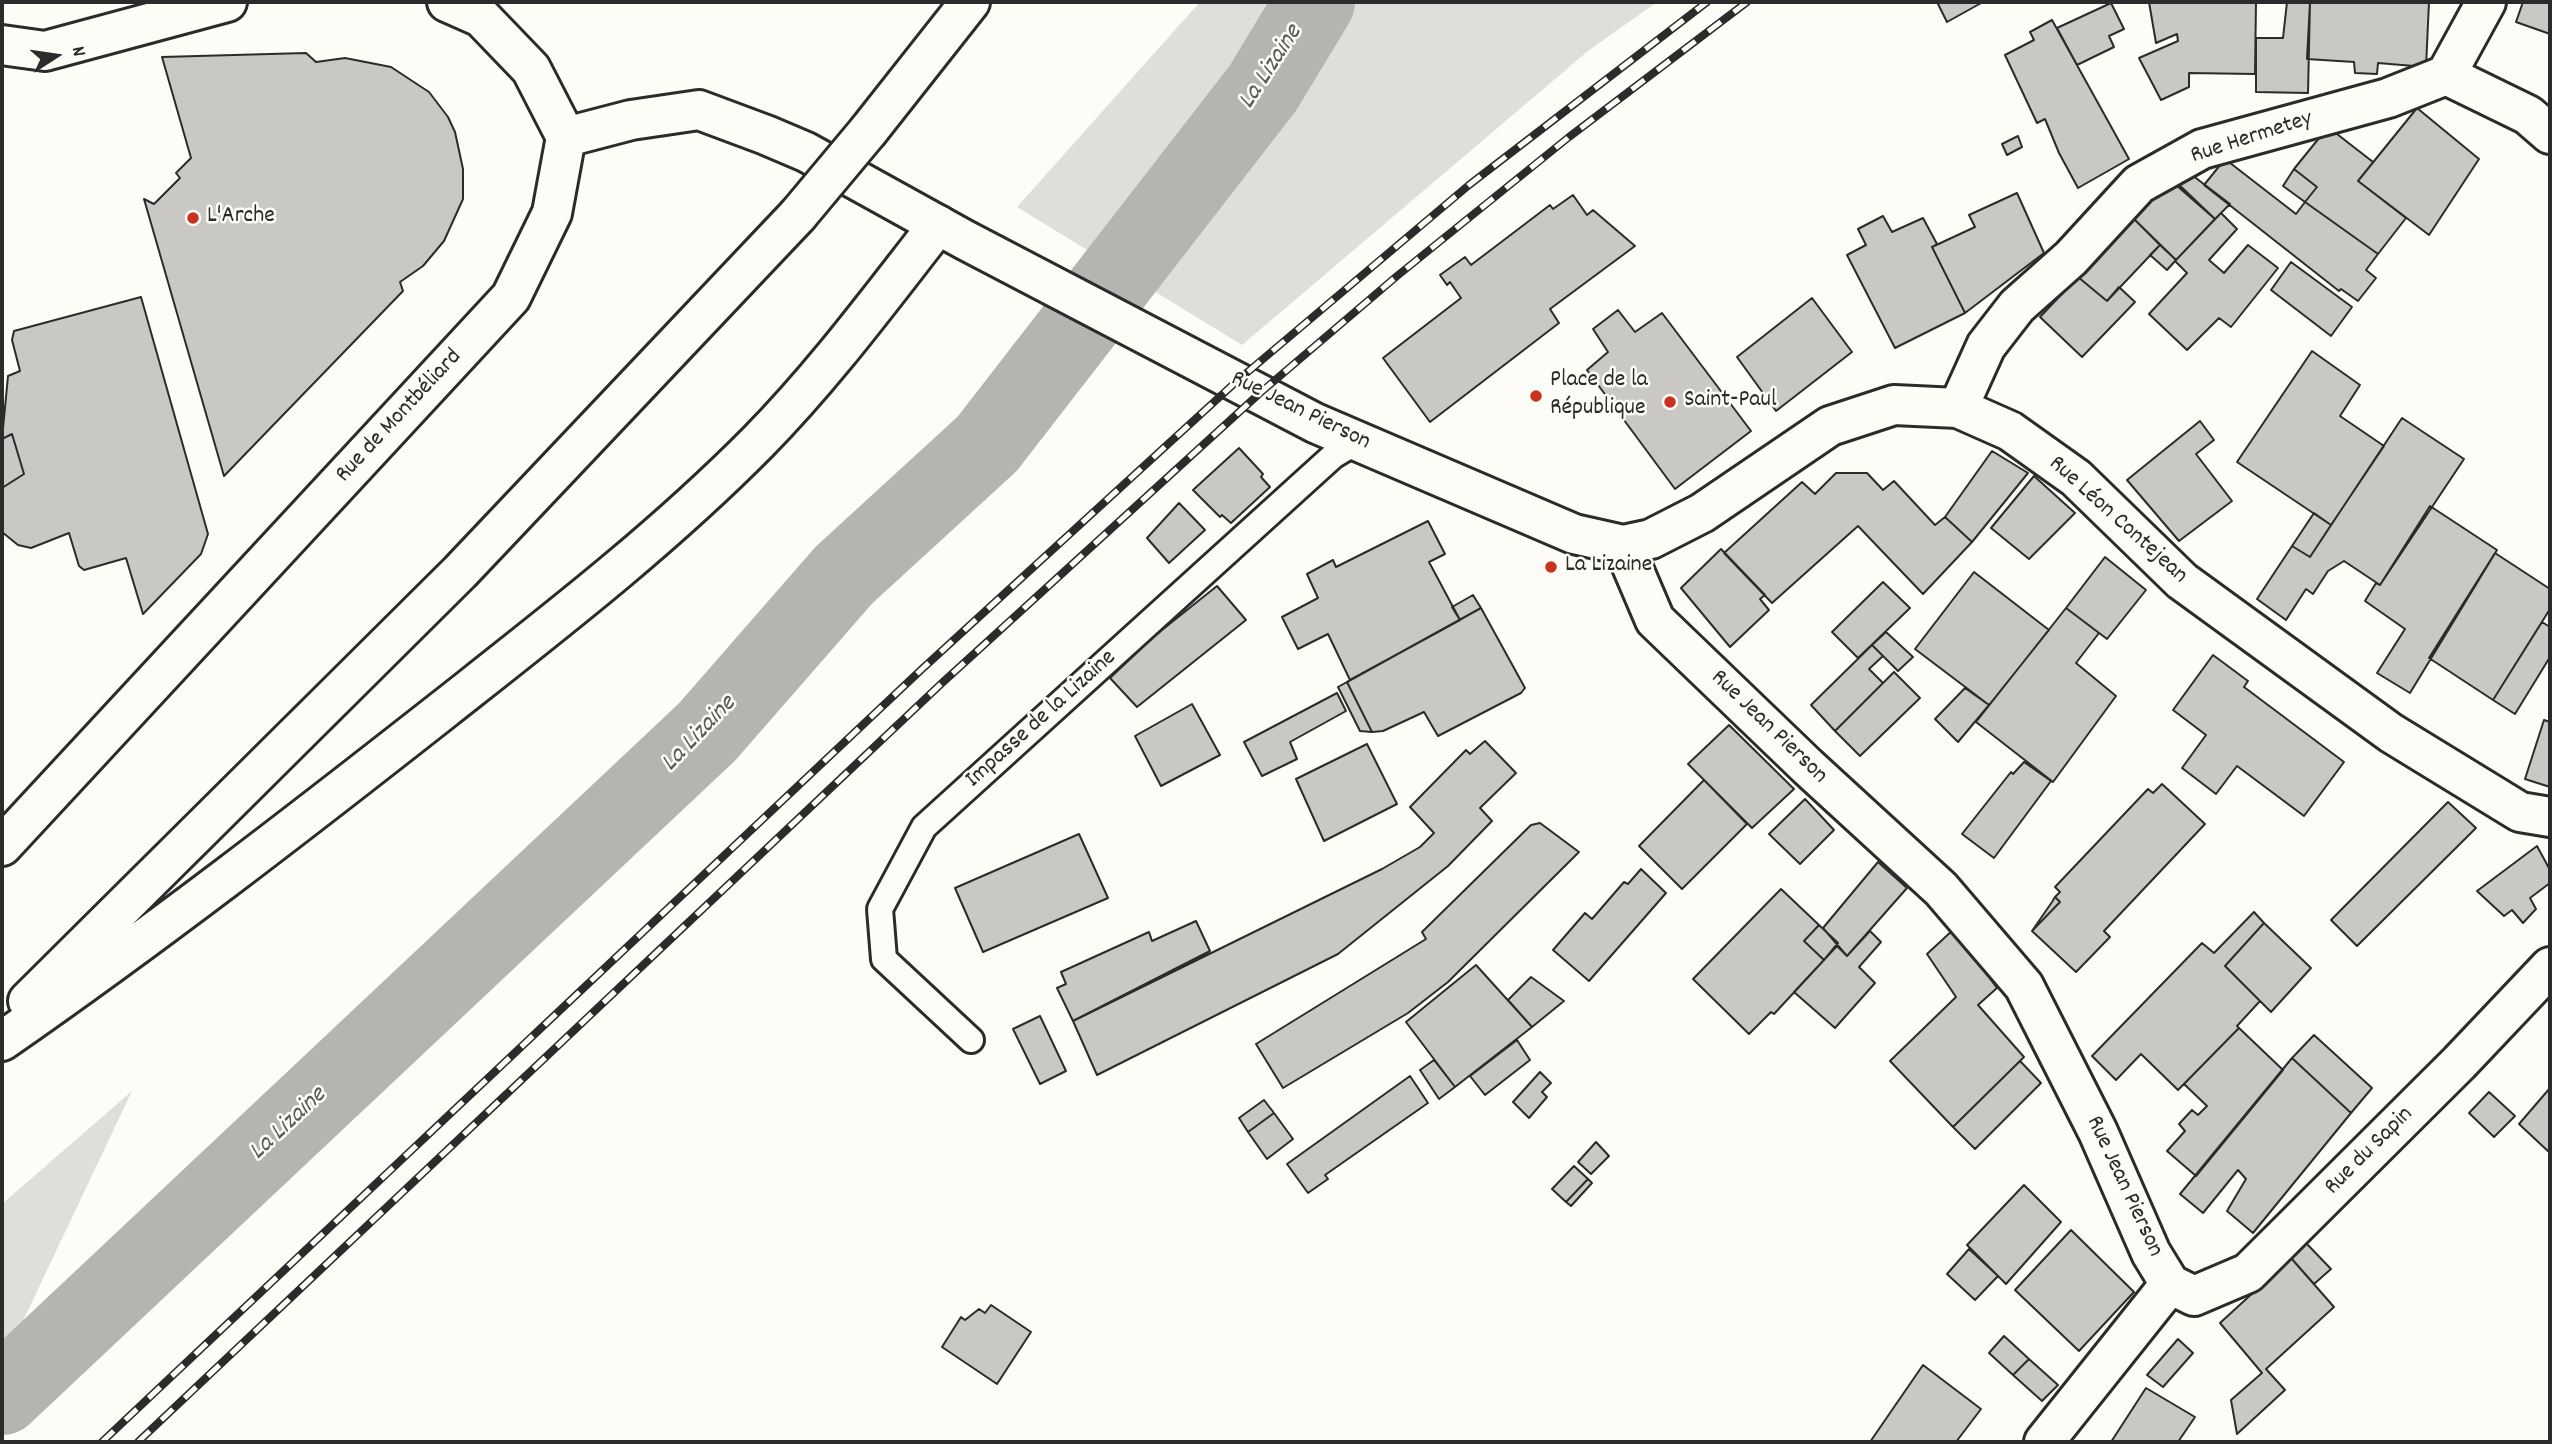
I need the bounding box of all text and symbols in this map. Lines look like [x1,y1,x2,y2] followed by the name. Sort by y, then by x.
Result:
[1233,20,1311,116] water label: La Lizaine
[21,21,91,91] north arrow
[63,44,91,59] text: N
[2188,106,2316,172] street label: Rue Hermetey
[207,204,275,232] place label: L'Arche
[185,210,201,226] marker: L'Arche
[331,344,469,490] street label: Rue de Montbéliard
[1225,366,1375,458] street label: Rue Jean Pierson
[1550,368,1648,424] place label: Place de la République
[1528,388,1544,404] marker: Place de la République
[1684,388,1777,416] place label: Saint-Paul
[1662,394,1678,410] marker: Saint-Paul
[2041,451,2193,591] street label: Rue Léon Contejean
[1565,553,1652,581] place label: La Lizaine
[1543,559,1559,575] marker: La Lizaine
[961,645,1123,795] street label: Impasse de la Lizaine
[1703,665,1833,791] street label: Rue Jean Pierson
[656,690,744,780] water label: La Lizaine
[244,1081,334,1169] water label: La Lizaine
[2320,1102,2420,1202] street label: Rue du Sapin
[2078,1112,2168,1262] street label: Rue Jean Pierson

